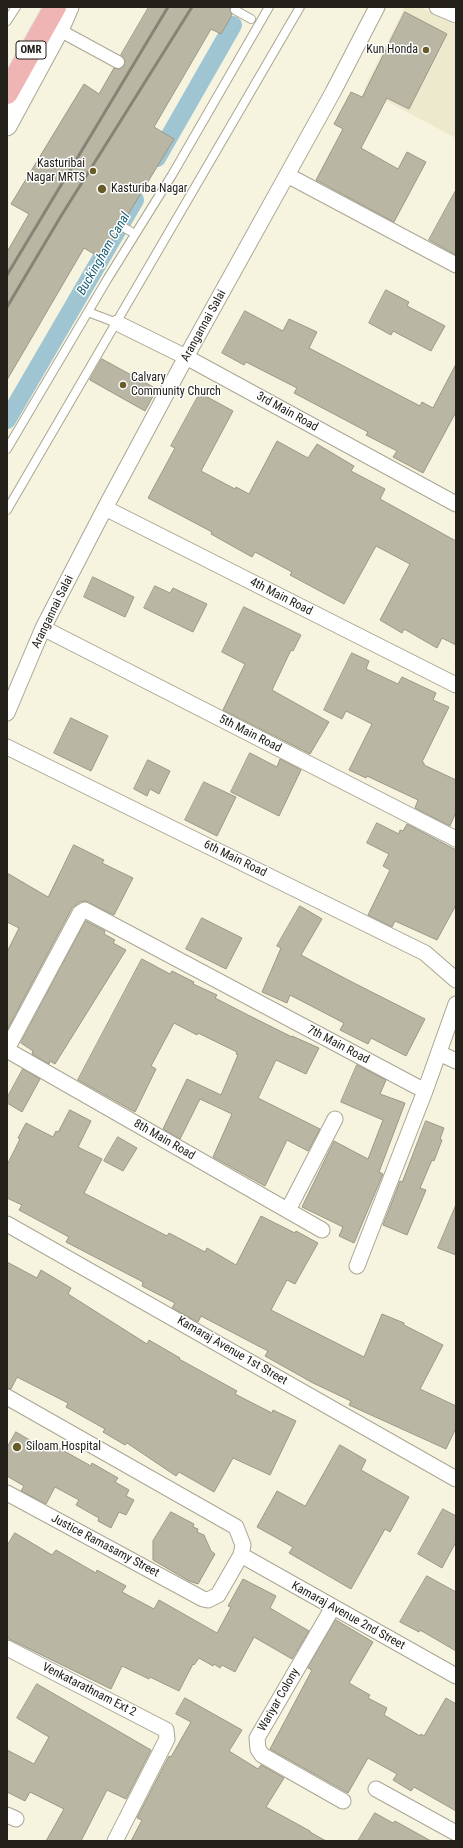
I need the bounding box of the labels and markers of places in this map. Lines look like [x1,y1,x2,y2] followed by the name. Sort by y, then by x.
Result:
[366,43,418,57] place label: Kun Honda
[421,45,431,55] marker: Kun Honda
[26,157,85,185] place label: Kasturibai Nagar MRTS
[88,166,98,176] marker: Kasturibai Nagar MRTS
[111,182,187,196] place label: Kasturiba Nagar
[96,183,108,195] marker: Kasturiba Nagar
[131,371,221,399] place label: Calvary Community Church
[118,380,128,390] marker: Calvary Community Church
[26,1440,101,1454] place label: Siloam Hospital
[11,1441,23,1453] marker: Siloam Hospital

